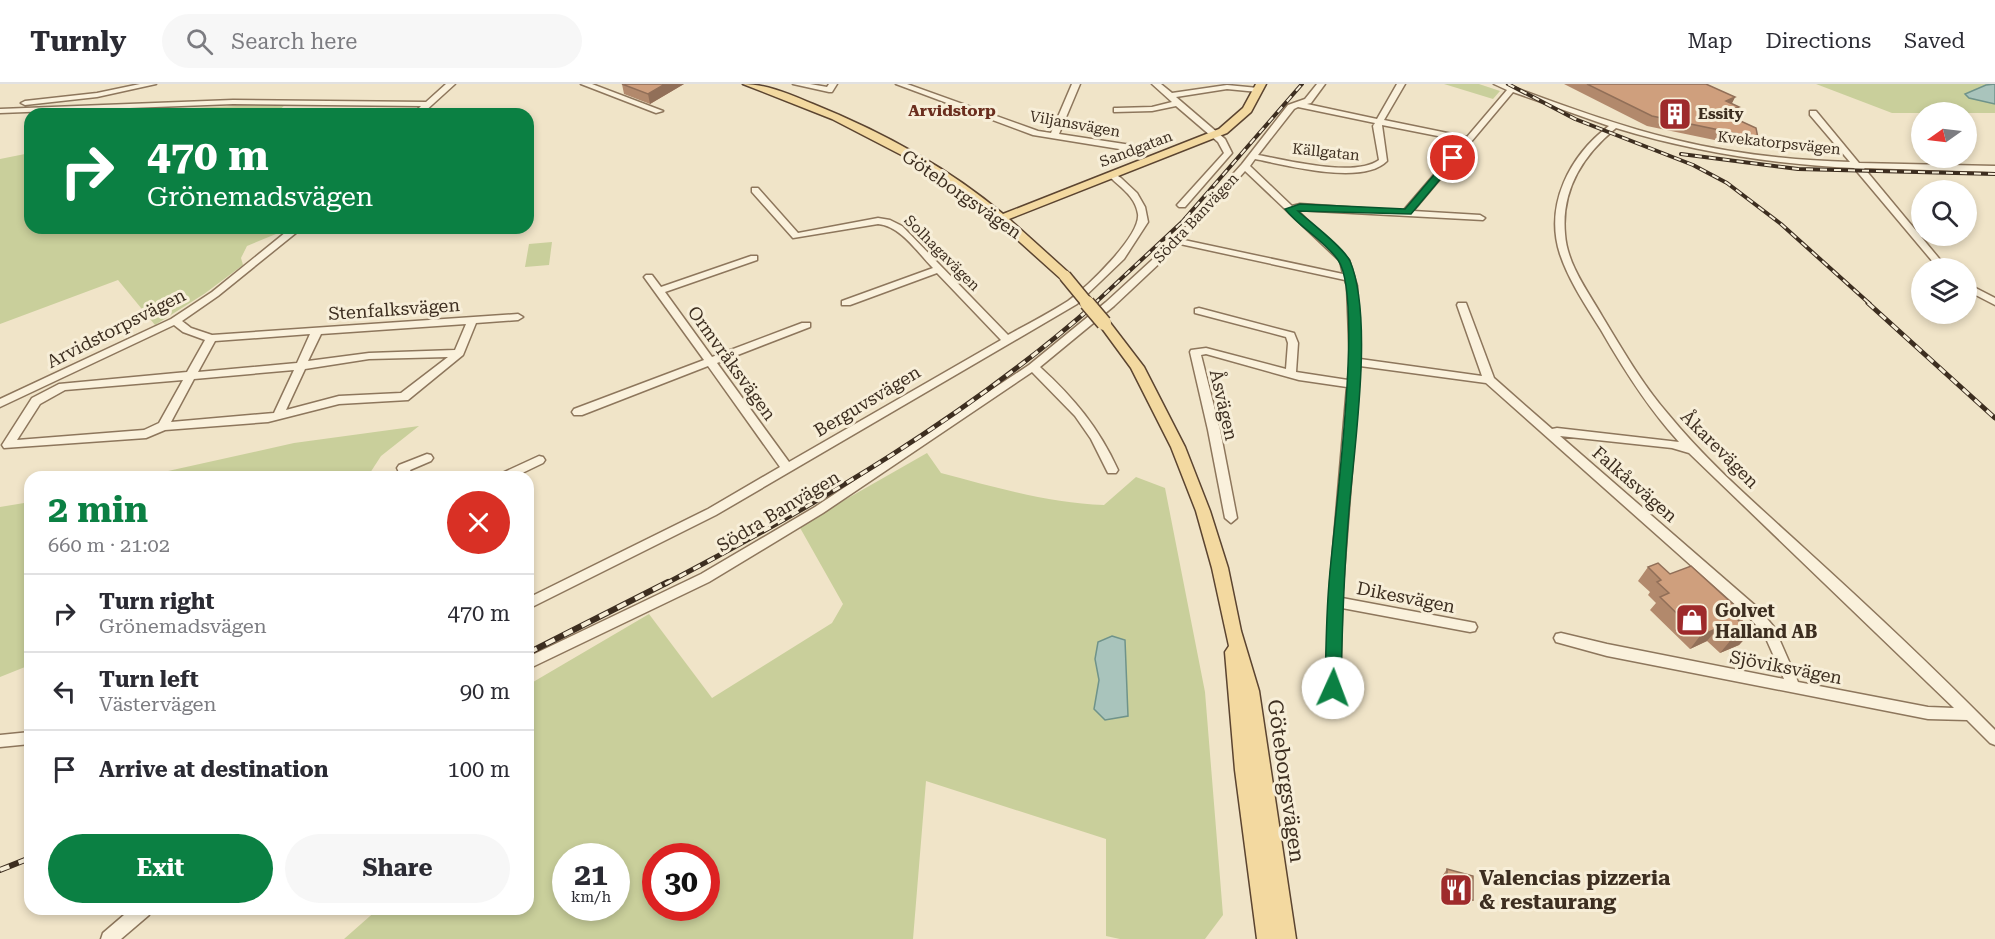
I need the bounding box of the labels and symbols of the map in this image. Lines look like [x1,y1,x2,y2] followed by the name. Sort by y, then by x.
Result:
[1657,96,1693,132] building icon: Essity
[908,101,996,120] district label: Arvidstorp
[1911,102,1977,168] north arrow
[1698,105,1744,123] place label: Essity
[1028,107,1122,141] street label: Viljansvägen
[1097,127,1175,171] street label: Sandgatan
[1717,128,1842,158] street label: Kvekatorpsvägen
[1427,132,1478,183] pin
[1291,140,1361,165] street label: Källgatan
[898,145,1026,243] street label: Göteborgsvägen
[1150,169,1243,267] street label: Södra Banvägen
[900,211,984,295] street label: Solhagavägen
[43,284,189,372] street label: Arvidstorpsvägen
[327,294,461,324] street label: Stenfalksvägen
[684,302,781,424] street label: Ormvråksvägen
[810,361,924,441] street label: Berguvsvägen
[1206,367,1242,443] street label: Åsvägen
[1677,406,1764,493] street label: Åkarevägen
[1588,442,1682,527] street label: Falkåsvägen
[713,466,844,556] street label: Södra Banvägen
[1355,577,1457,617] street label: Dikesvägen
[1715,600,1818,642] place label: Golvet Halland AB
[1674,602,1710,638] shop icon: Golvet Halland AB
[1728,646,1844,688] street label: Sjöviksvägen
[1301,656,1365,720] position arrow
[1263,698,1309,865] street label: Göteborgsvägen
[642,843,720,921] speed limit sign: 30
[1479,866,1671,914] place label: Valencias pizzeria & restaurang
[1438,872,1474,908] restaurant icon: Valencias pizzeria & restaurang

